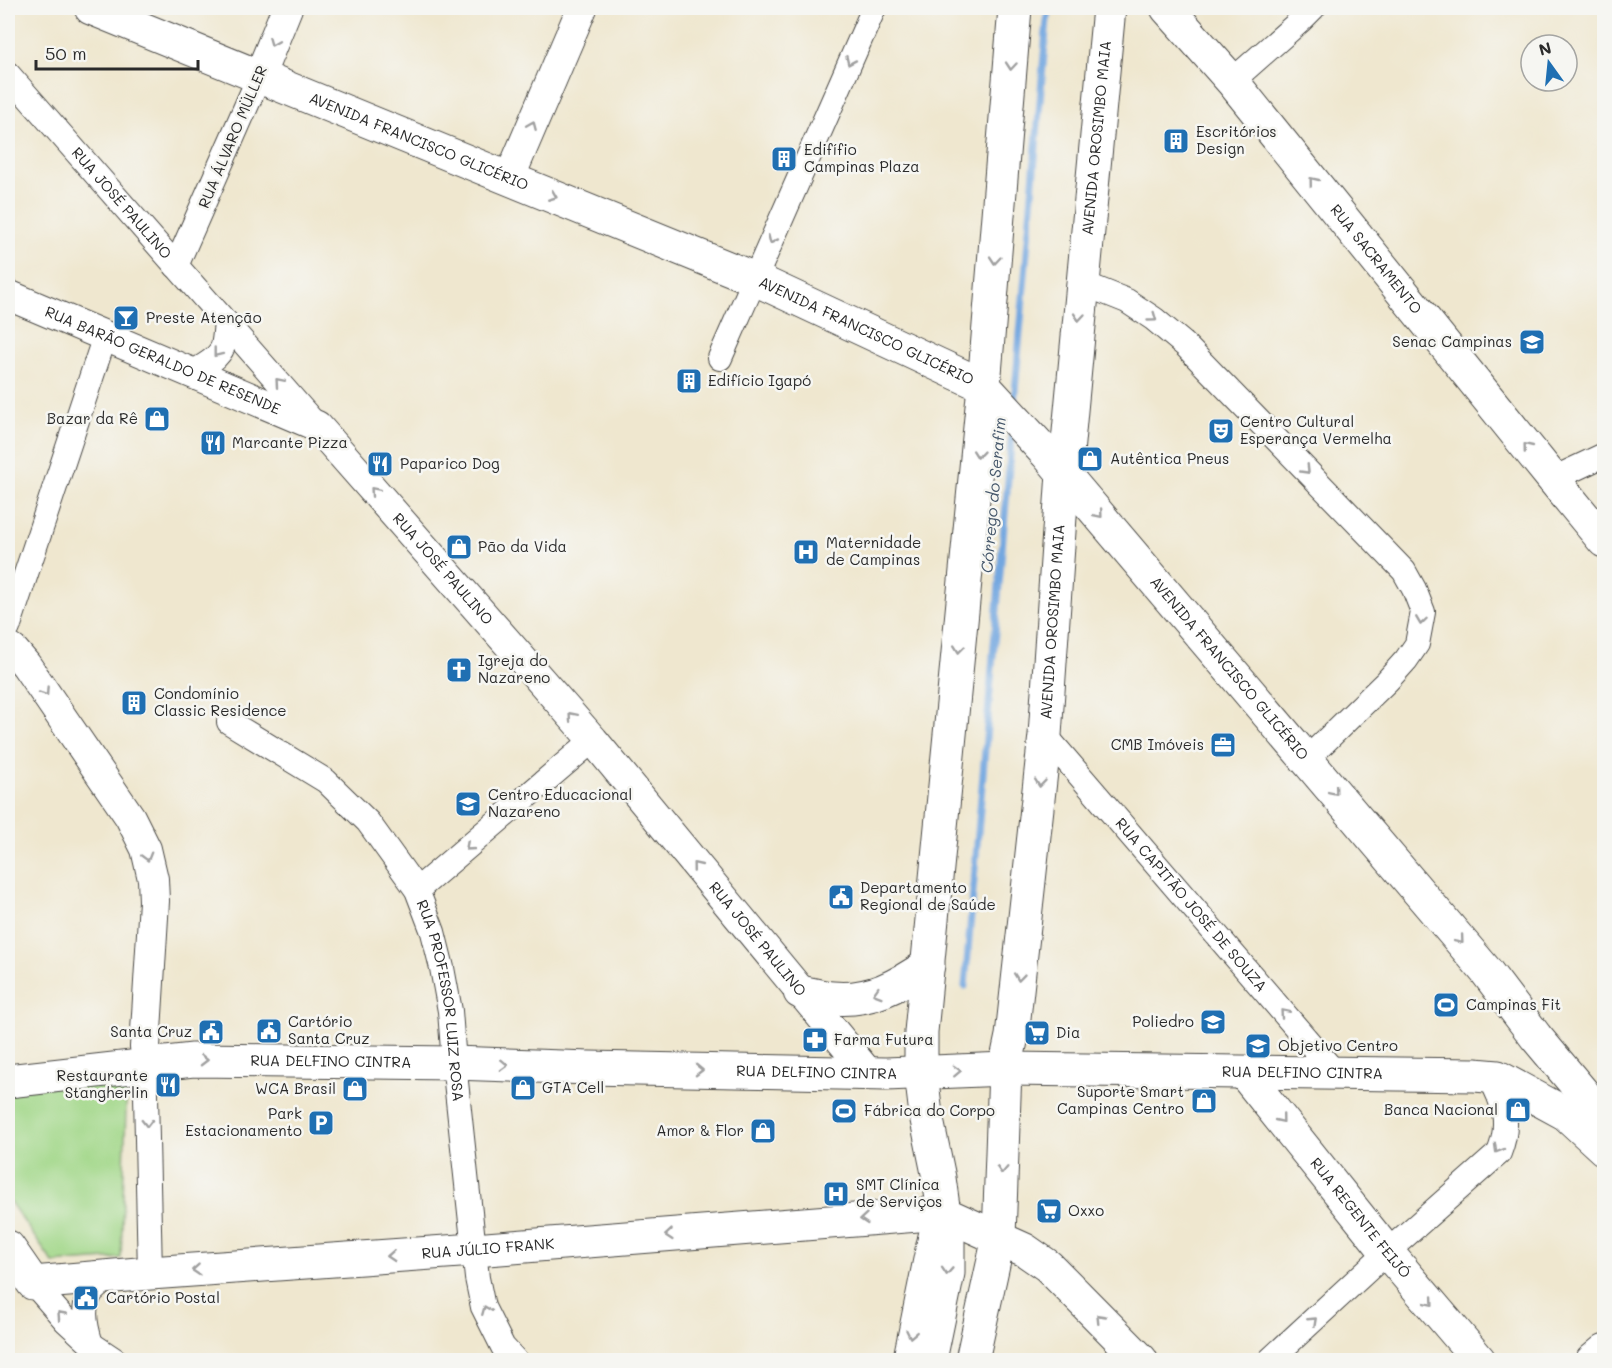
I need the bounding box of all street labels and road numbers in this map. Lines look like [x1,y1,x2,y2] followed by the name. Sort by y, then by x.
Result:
[1077,40,1115,236] street label: AVENIDA OROSIMBO MAIA
[193,62,271,211] street label: RUA ÁLVARO MÜLLER
[306,87,532,195] street label: AVENIDA FRANCISCO GLICÉRIO
[68,142,177,263] street label: RUA JOSÉ PAULINO
[1326,200,1427,318] street label: RUA SACRAMENTO
[756,271,978,389] street label: AVENIDA FRANCISCO GLICÉRIO
[42,301,284,419] street label: RUA BARÃO GERALDO DE RESENDE
[389,508,498,629] street label: RUA JOSÉ PAULINO
[1035,524,1068,720] street label: AVENIDA OROSIMBO MAIA
[1146,572,1314,764] street label: AVENIDA FRANCISCO GLICÉRIO
[1111,813,1272,995] street label: RUA CAPITÃO JOSÉ DE SOUZA
[705,877,811,1000] street label: RUA JOSÉ PAULINO
[413,897,469,1103] street label: RUA PROFESSOR LUIZ ROSA
[250,1050,412,1072] street label: RUA DELFINO CINTRA
[736,1060,898,1083] street label: RUA DELFINO CINTRA
[1222,1061,1383,1083] street label: RUA DELFINO CINTRA
[1306,1153,1416,1282] street label: RUA REGENTE FEIJÓ
[421,1233,555,1263] street label: RUA JÚLIO FRANK

